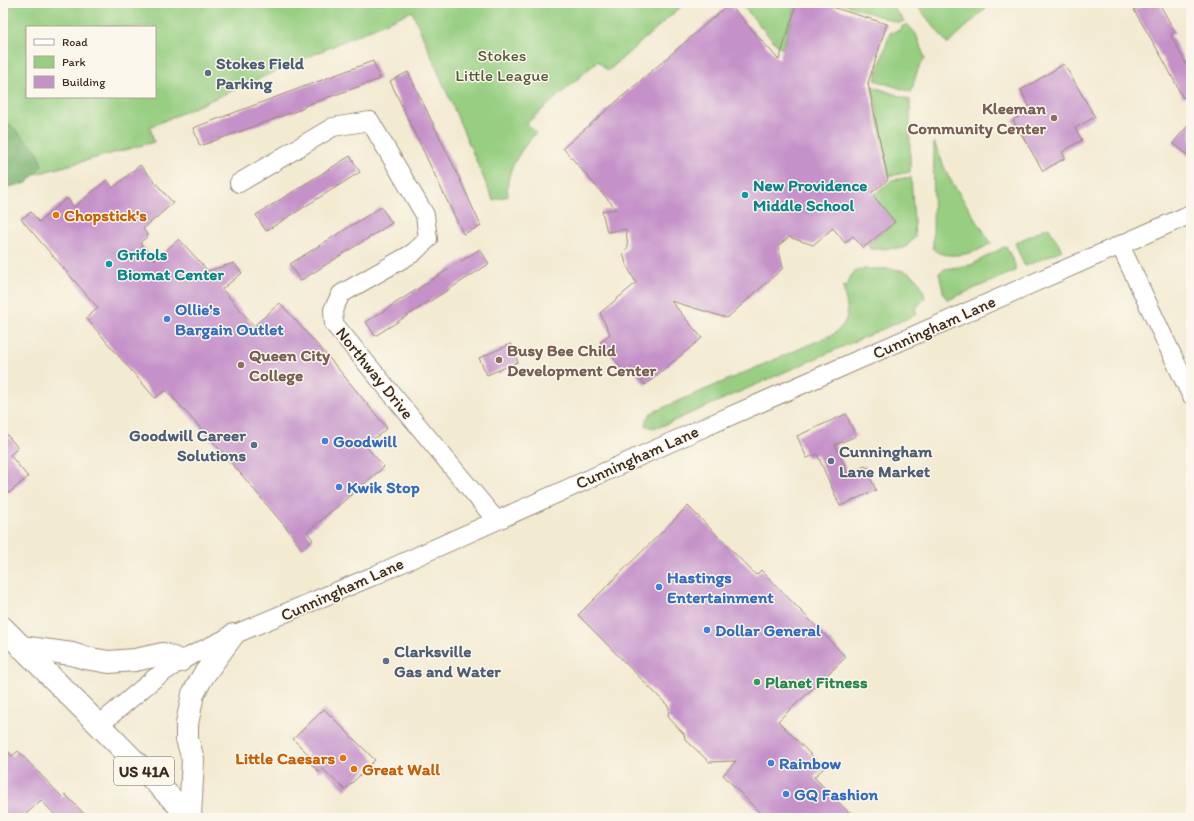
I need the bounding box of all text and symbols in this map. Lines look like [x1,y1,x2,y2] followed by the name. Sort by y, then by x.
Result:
[26,26,156,98] legend
[62,35,88,49] text: Road
[455,45,549,85] park label: Stokes Little League
[216,53,305,94] place label: Stokes Field Parking
[62,55,86,69] text: Park
[203,68,213,78] marker: Stokes Field Parking
[62,75,106,89] text: Building
[907,98,1047,139] place label: Kleeman Community Center
[1049,113,1059,123] marker: Kleeman Community Center
[753,175,867,215] place label: New Providence Middle School
[740,190,750,200] marker: New Providence Middle School
[64,205,147,226] place label: Chopstick's
[51,210,61,220] marker: Chopstick's
[117,244,224,284] place label: Grifols Biomat Center
[104,259,114,269] marker: Grifols Biomat Center
[869,291,999,363] street label: Cunningham Lane
[175,299,284,340] place label: Ollie's Bargain Outlet
[162,314,172,324] marker: Ollie's Bargain Outlet
[332,323,418,423] street label: Northway Drive
[507,340,657,381] place label: Busy Bee Child Development Center
[249,345,331,386] place label: Queen City College
[494,355,504,365] marker: Busy Bee Child Development Center
[236,360,246,370] marker: Queen City College
[572,421,702,493] street label: Cunningham Lane
[129,425,246,465] place label: Goodwill Career Solutions
[333,431,397,451] place label: Goodwill
[320,436,330,446] marker: Goodwill
[249,440,259,450] marker: Goodwill Career Solutions
[839,441,933,481] place label: Cunningham Lane Market
[826,456,836,466] marker: Cunningham Lane Market
[347,477,420,498] place label: Kwik Stop
[334,482,344,492] marker: Kwik Stop
[277,553,407,625] street label: Cunningham Lane
[667,567,774,607] place label: Hastings Entertainment
[654,582,664,592] marker: Hastings Entertainment
[715,620,821,640] place label: Dollar General
[702,625,712,635] marker: Dollar General
[394,641,501,681] place label: Clarksville Gas and Water
[381,656,391,666] marker: Clarksville Gas and Water
[765,672,868,692] place label: Planet Fitness
[752,677,762,687] marker: Planet Fitness
[235,748,335,768] place label: Little Caesars
[338,753,348,763] marker: Little Caesars
[779,753,842,773] place label: Rainbow
[114,757,174,785] road number: US 41A
[766,758,776,768] marker: Rainbow
[362,759,440,779] place label: Great Wall
[349,764,359,774] marker: Great Wall
[794,784,879,804] place label: GQ Fashion
[781,789,791,799] marker: GQ Fashion

